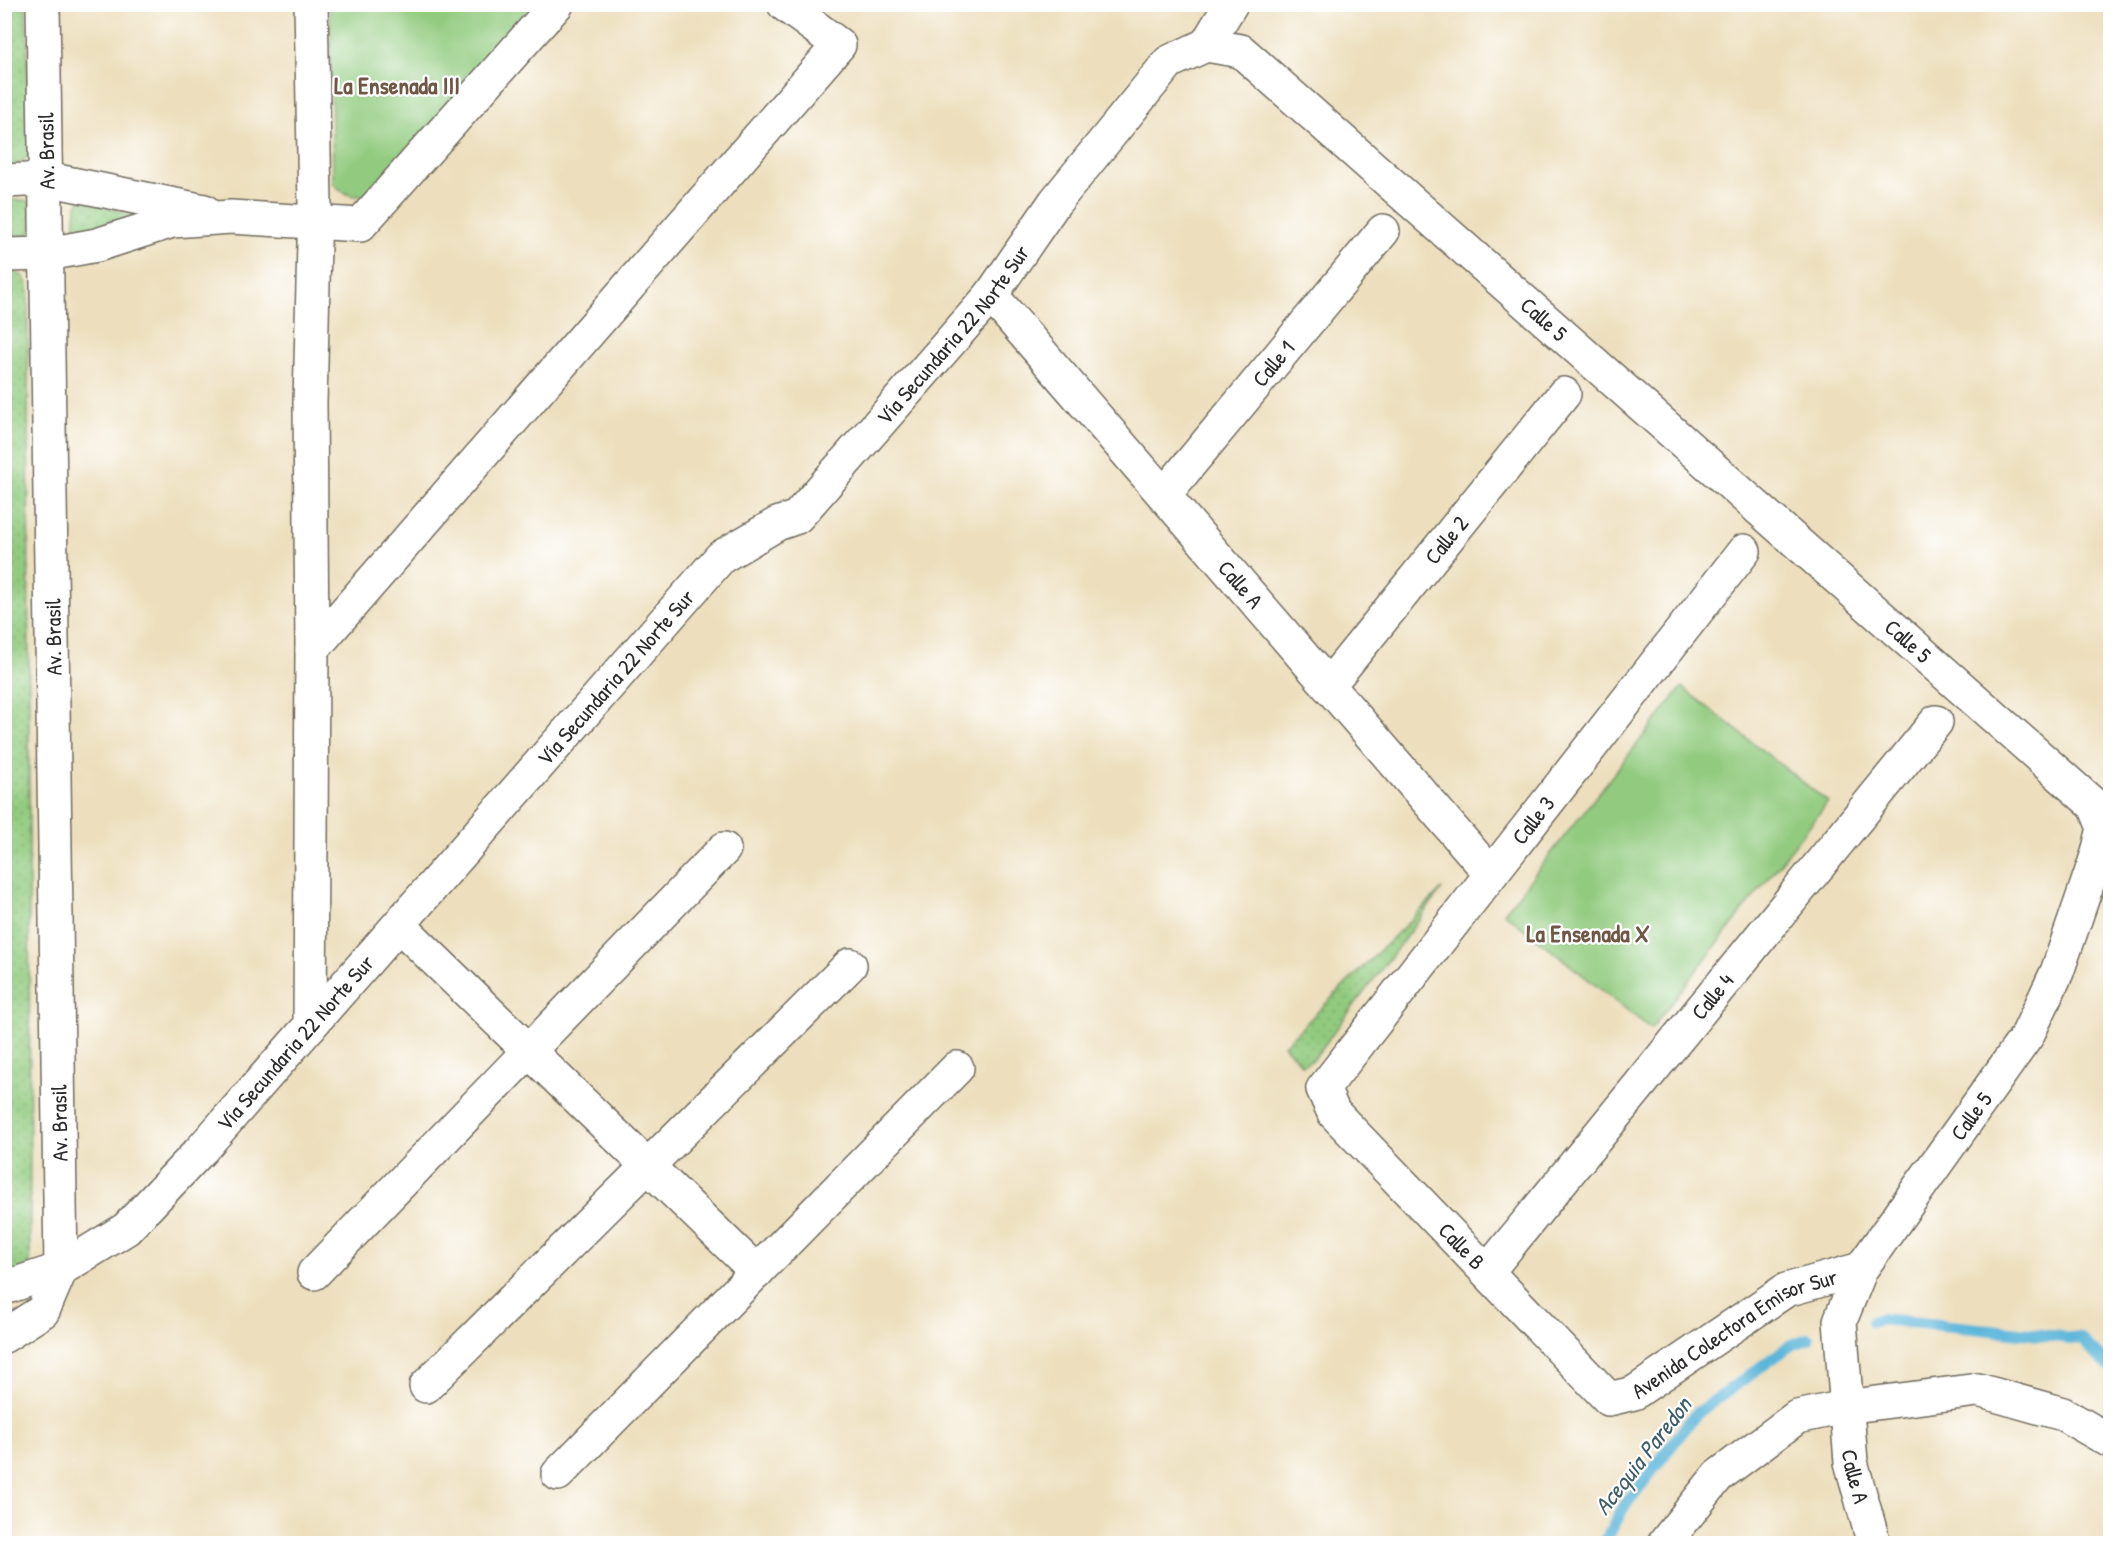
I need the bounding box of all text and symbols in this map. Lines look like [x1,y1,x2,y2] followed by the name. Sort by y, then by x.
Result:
[334,69,460,101] district label: La Ensenada III
[30,112,62,190] street label: Av. Brasil
[869,239,1036,431] street label: Vía Secundaria 22 Norte Sur
[1514,290,1574,348] street label: Calle 5
[1245,334,1301,393] street label: Calle 1
[1417,509,1475,570] street label: Calle 2
[1211,554,1270,615] street label: Calle A
[530,582,701,772] street label: Vía Secundaria 22 Norte Sur
[37,598,69,676] street label: Av. Brasil
[1878,612,1938,670] street label: Calle 5
[1505,789,1561,850] street label: Calle 3
[1526,917,1650,949] district label: La Ensenada X
[210,948,381,1137] street label: Vía Secundaria 22 Norte Sur
[1684,966,1740,1026] street label: Calle 4
[43,1084,75,1162] street label: Av. Brasil
[1943,1086,1999,1146] street label: Calle 5
[1432,1216,1492,1276] street label: Calle B
[1625,1261,1841,1405] street label: Avenida Colectora Emisor Sur
[1586,1388,1700,1521] water label: Acequia Paredon
[1835,1448,1877,1507] street label: Calle A

